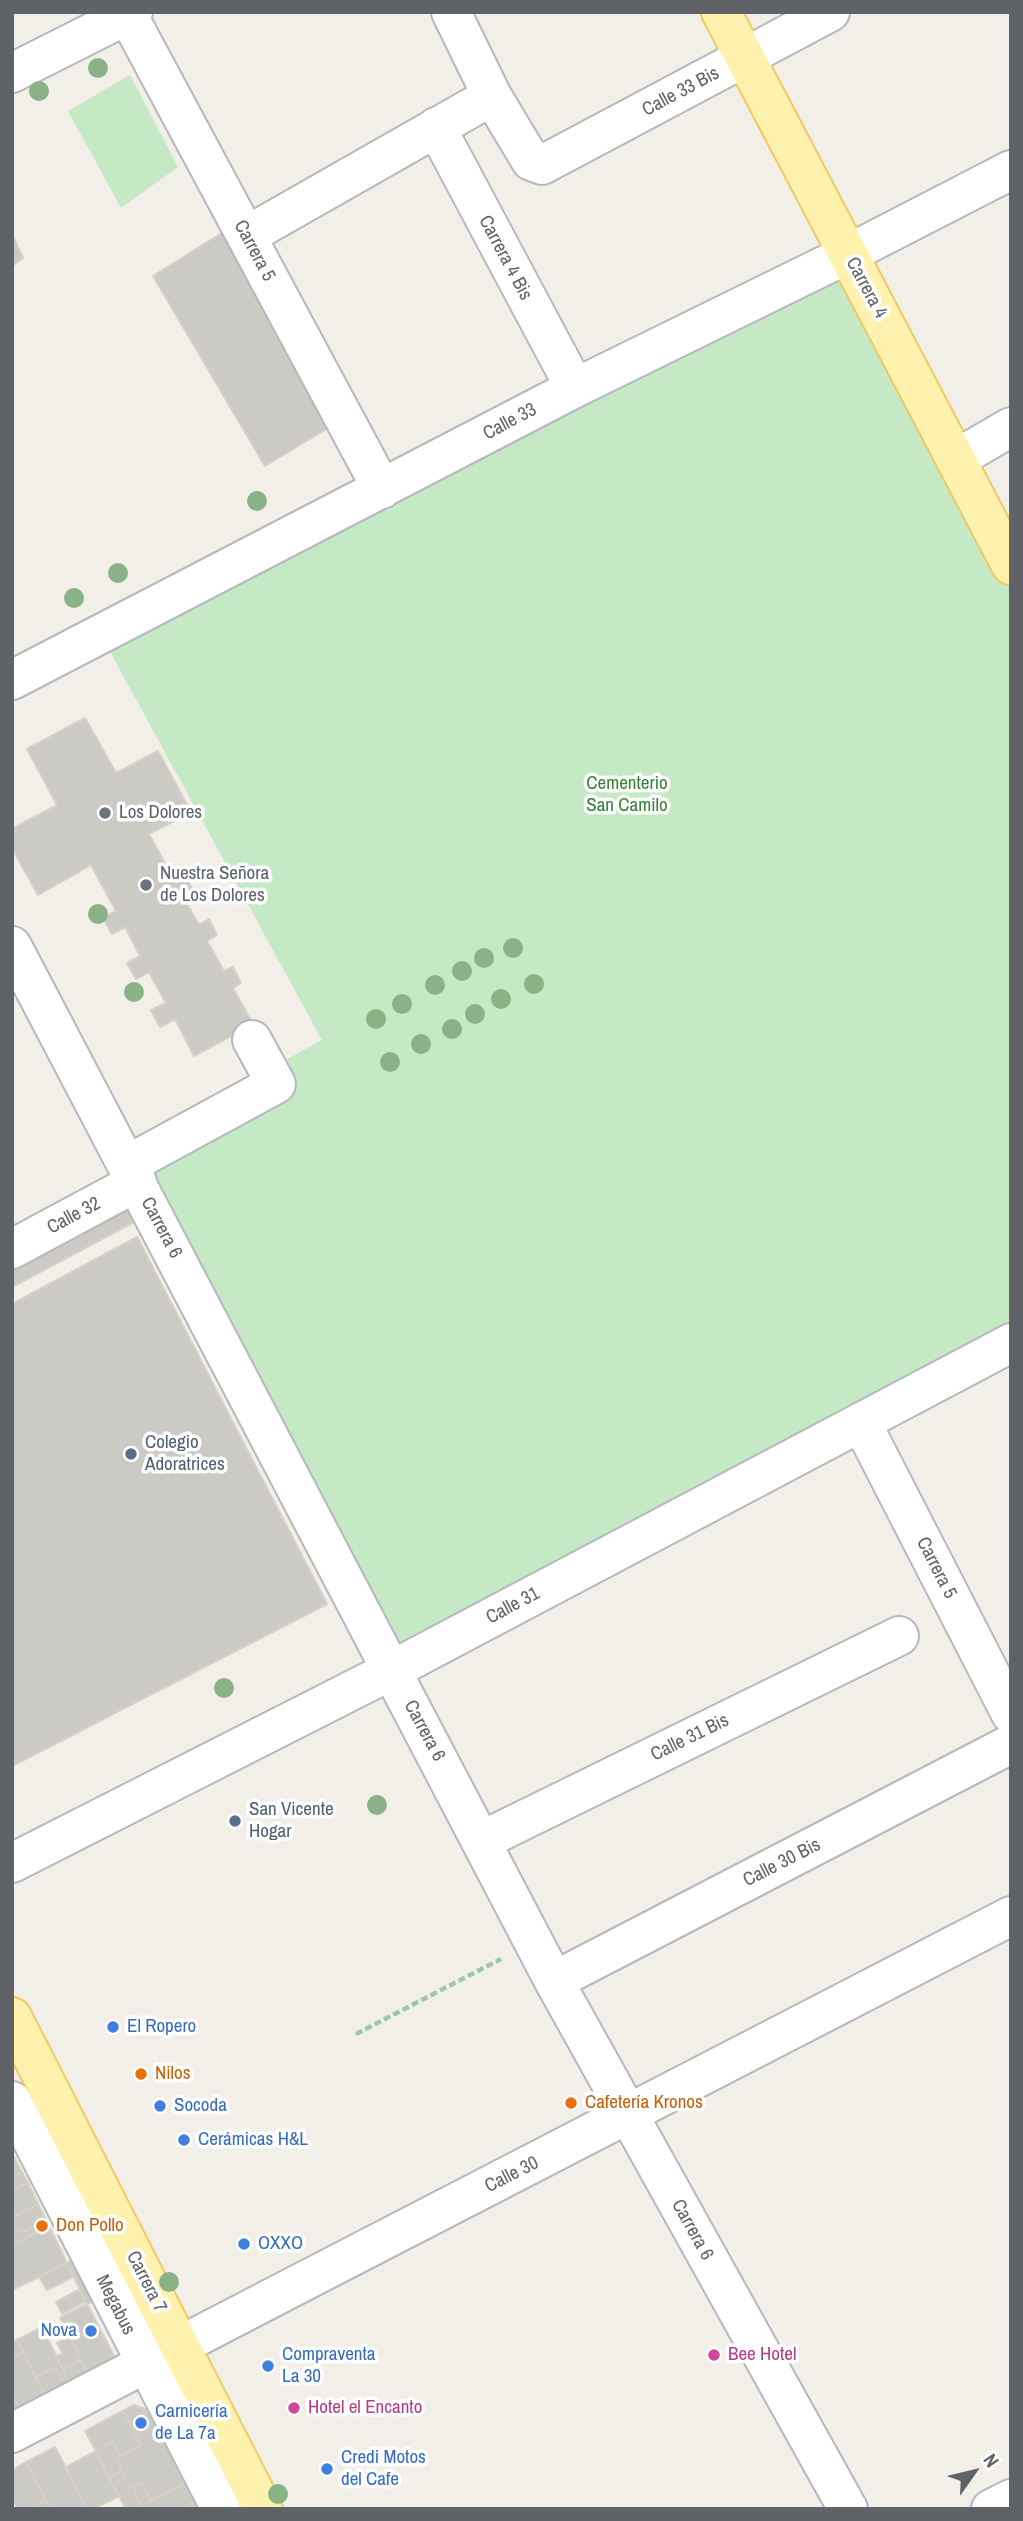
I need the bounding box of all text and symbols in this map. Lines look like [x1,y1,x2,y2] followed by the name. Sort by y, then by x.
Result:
[639,62,723,122] street label: Calle 33 Bis
[473,212,537,304] street label: Carrera 4 Bis
[228,217,280,285] street label: Carrera 5
[840,254,892,322] street label: Carrera 4
[479,399,541,445] street label: Calle 33
[586,773,668,817] park label: Cementerio San Camilo
[119,802,202,824] place label: Los Dolores
[97,805,113,821] marker: Los Dolores
[160,863,269,907] place label: Nuestra Señora de Los Dolores
[138,877,154,893] marker: Nuestra Señora de Los Dolores
[43,1193,105,1239] street label: Calle 32
[135,1194,187,1262] street label: Carrera 6
[145,1432,225,1476] place label: Colegio Adoratrices
[123,1446,139,1462] marker: Colegio Adoratrices
[911,1534,961,1602] street label: Carrera 5
[482,1583,544,1629] street label: Calle 31
[398,1697,450,1765] street label: Carrera 6
[647,1709,733,1767] street label: Calle 31 Bis
[249,1799,334,1843] place label: San Vicente Hogar
[227,1813,243,1829] marker: San Vicente Hogar
[739,1834,825,1892] street label: Calle 30 Bis
[127,2016,196,2038] place label: El Ropero
[105,2019,121,2035] marker: El Ropero
[155,2063,190,2085] place label: Nilos
[133,2066,149,2082] marker: Nilos
[585,2092,703,2114] place label: Cafetería Kronos
[174,2095,227,2117] place label: Socoda
[563,2095,579,2111] marker: Cafetería Kronos
[152,2098,168,2114] marker: Socoda
[198,2129,308,2151] place label: Cerámicas H&L
[176,2132,192,2148] marker: Cerámicas H&L
[481,2152,543,2198] street label: Calle 30
[666,2196,718,2264] street label: Carrera 6
[56,2215,124,2237] place label: Don Pollo
[34,2218,50,2234] marker: Don Pollo
[258,2233,303,2255] place label: OXXO
[236,2236,252,2252] marker: OXXO
[121,2248,171,2316] street label: Carrera 7
[90,2271,140,2339] street label: Megabus
[41,2320,77,2342] place label: Nova
[83,2323,99,2339] marker: Nova
[282,2344,376,2388] place label: Compraventa La 30
[728,2344,796,2366] place label: Bee Hotel
[706,2347,722,2363] marker: Bee Hotel
[260,2358,276,2374] marker: Compraventa La 30
[308,2397,422,2419] place label: Hotel el Encanto
[286,2400,302,2416] marker: Hotel el Encanto
[155,2401,228,2445] place label: Carnicería de La 7a
[133,2415,149,2431] marker: Carnicería de La 7a
[939,2437,1009,2507] north arrow
[341,2447,426,2491] place label: Credi Motos del Cafe
[977,2448,1005,2472] text: N
[319,2461,335,2477] marker: Credi Motos del Cafe

